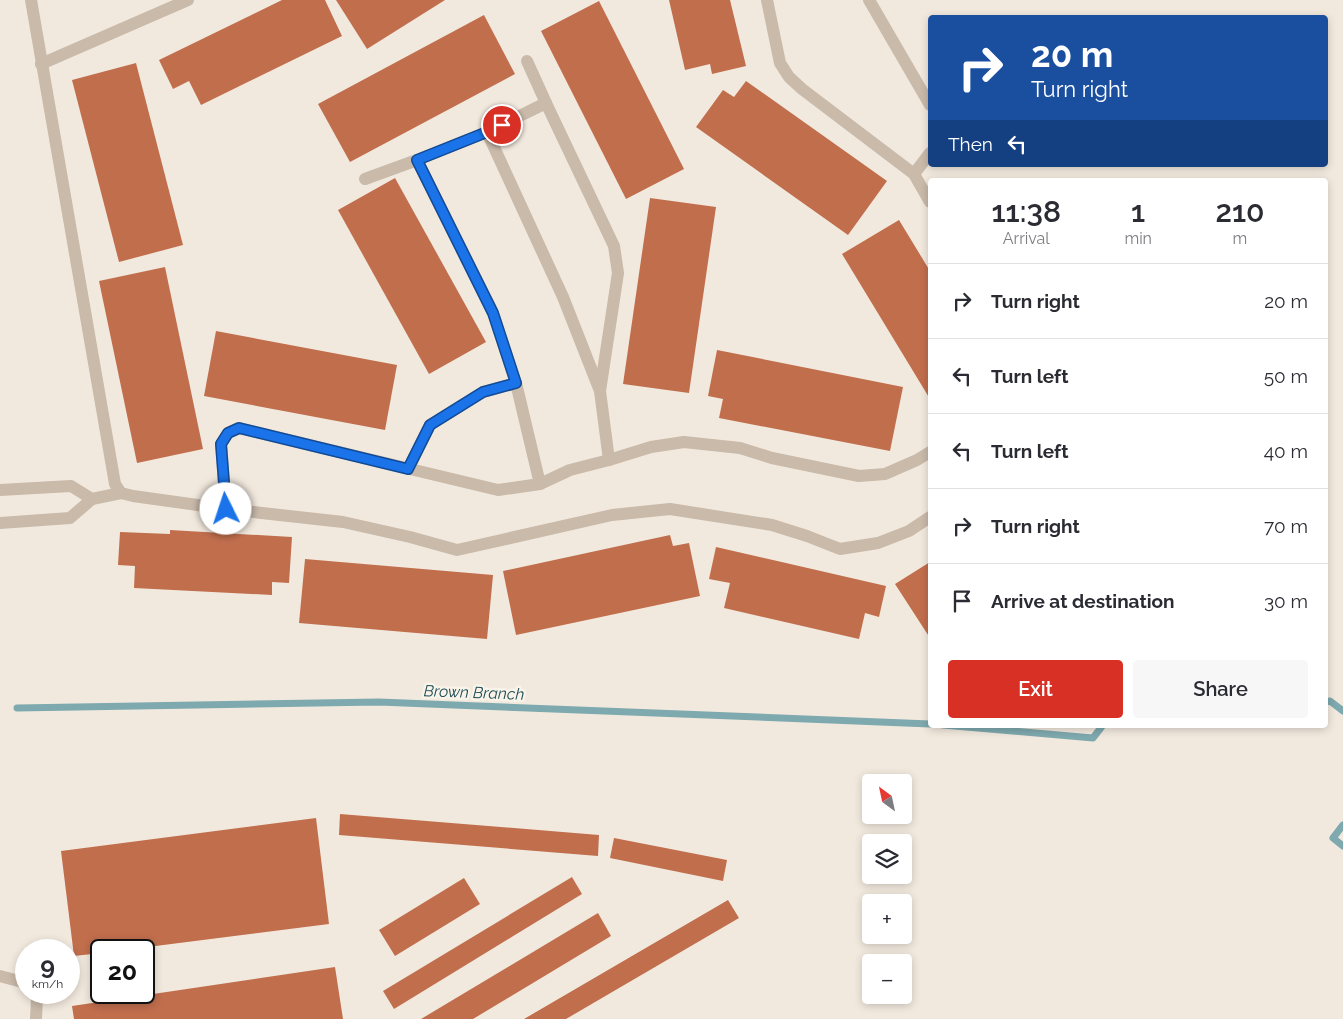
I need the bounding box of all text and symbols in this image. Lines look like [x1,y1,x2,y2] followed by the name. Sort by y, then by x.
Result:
[1031,34,1113,75] text: 20 m
[948,35,1013,100] icon: right
[1031,76,1128,102] text: Turn right
[481,104,523,146] pin
[488,111,516,139] icon: arrive
[1003,130,1031,158] icon: left
[948,133,993,155] text: Then
[991,194,1061,229] text: 11:38
[1131,194,1145,229] text: 1
[1215,194,1264,229] text: 210
[1003,229,1050,248] text: Arrival
[1124,229,1152,248] text: min
[1233,229,1247,248] text: m
[948,287,976,315] icon: right
[991,290,1080,312] text: Turn right
[1264,290,1308,312] text: 20 m
[948,362,976,390] icon: left
[991,365,1068,387] text: Turn left
[1264,365,1308,387] text: 50 m
[948,437,976,465] icon: left
[991,440,1068,462] text: Turn left
[1264,440,1308,462] text: 40 m
[199,482,251,534] position arrow
[948,512,976,540] icon: right
[991,515,1080,537] text: Turn right
[1264,515,1308,537] text: 70 m
[948,587,976,615] icon: arrive
[991,590,1175,612] text: Arrive at destination
[1264,590,1308,612] text: 30 m
[948,660,1123,718] button: Exit
[1133,660,1308,718] button: Share
[423,681,525,704] water label: Brown Branch
[862,774,912,824] north arrow
[862,774,912,1004] map controls
[862,834,912,884] button: layers
[862,894,912,944] button: +
[90,939,155,1004] speed limit sign: 20
[40,950,55,980] text: 9
[862,954,912,1004] button: −
[32,977,63,991] text: km/h

